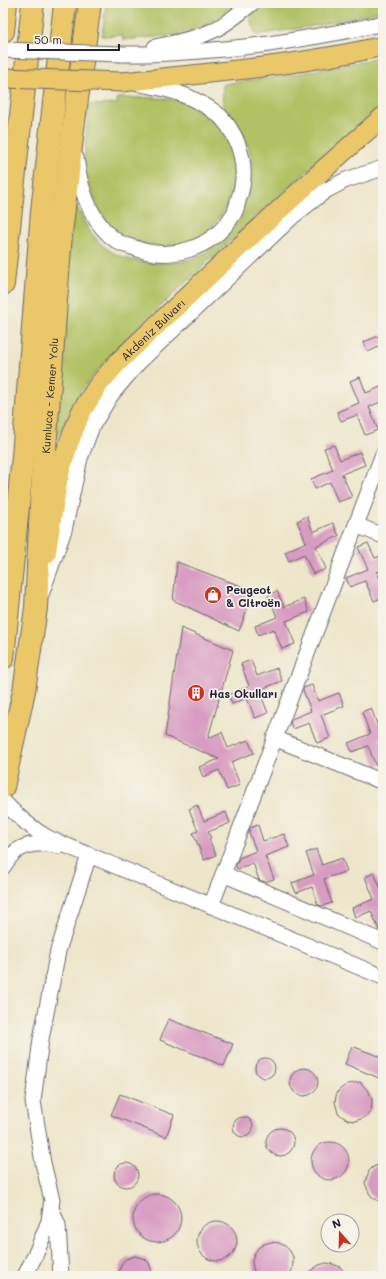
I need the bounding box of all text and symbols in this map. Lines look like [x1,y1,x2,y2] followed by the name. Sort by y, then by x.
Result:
[28,26,119,52] scale bar
[34,31,62,47] text: 50 m
[117,295,188,363] street label: Akdeniz Bulvarı
[37,337,61,454] street label: Kumluca - Kemer Yolu
[226,582,280,610] place label: Peugeot & Citroën
[203,585,223,605] shop icon: Peugeot & Citroën
[186,683,206,703] building icon: Has Okulları
[209,686,278,701] place label: Has Okulları
[320,1213,360,1253] north arrow
[330,1215,343,1232] text: N

